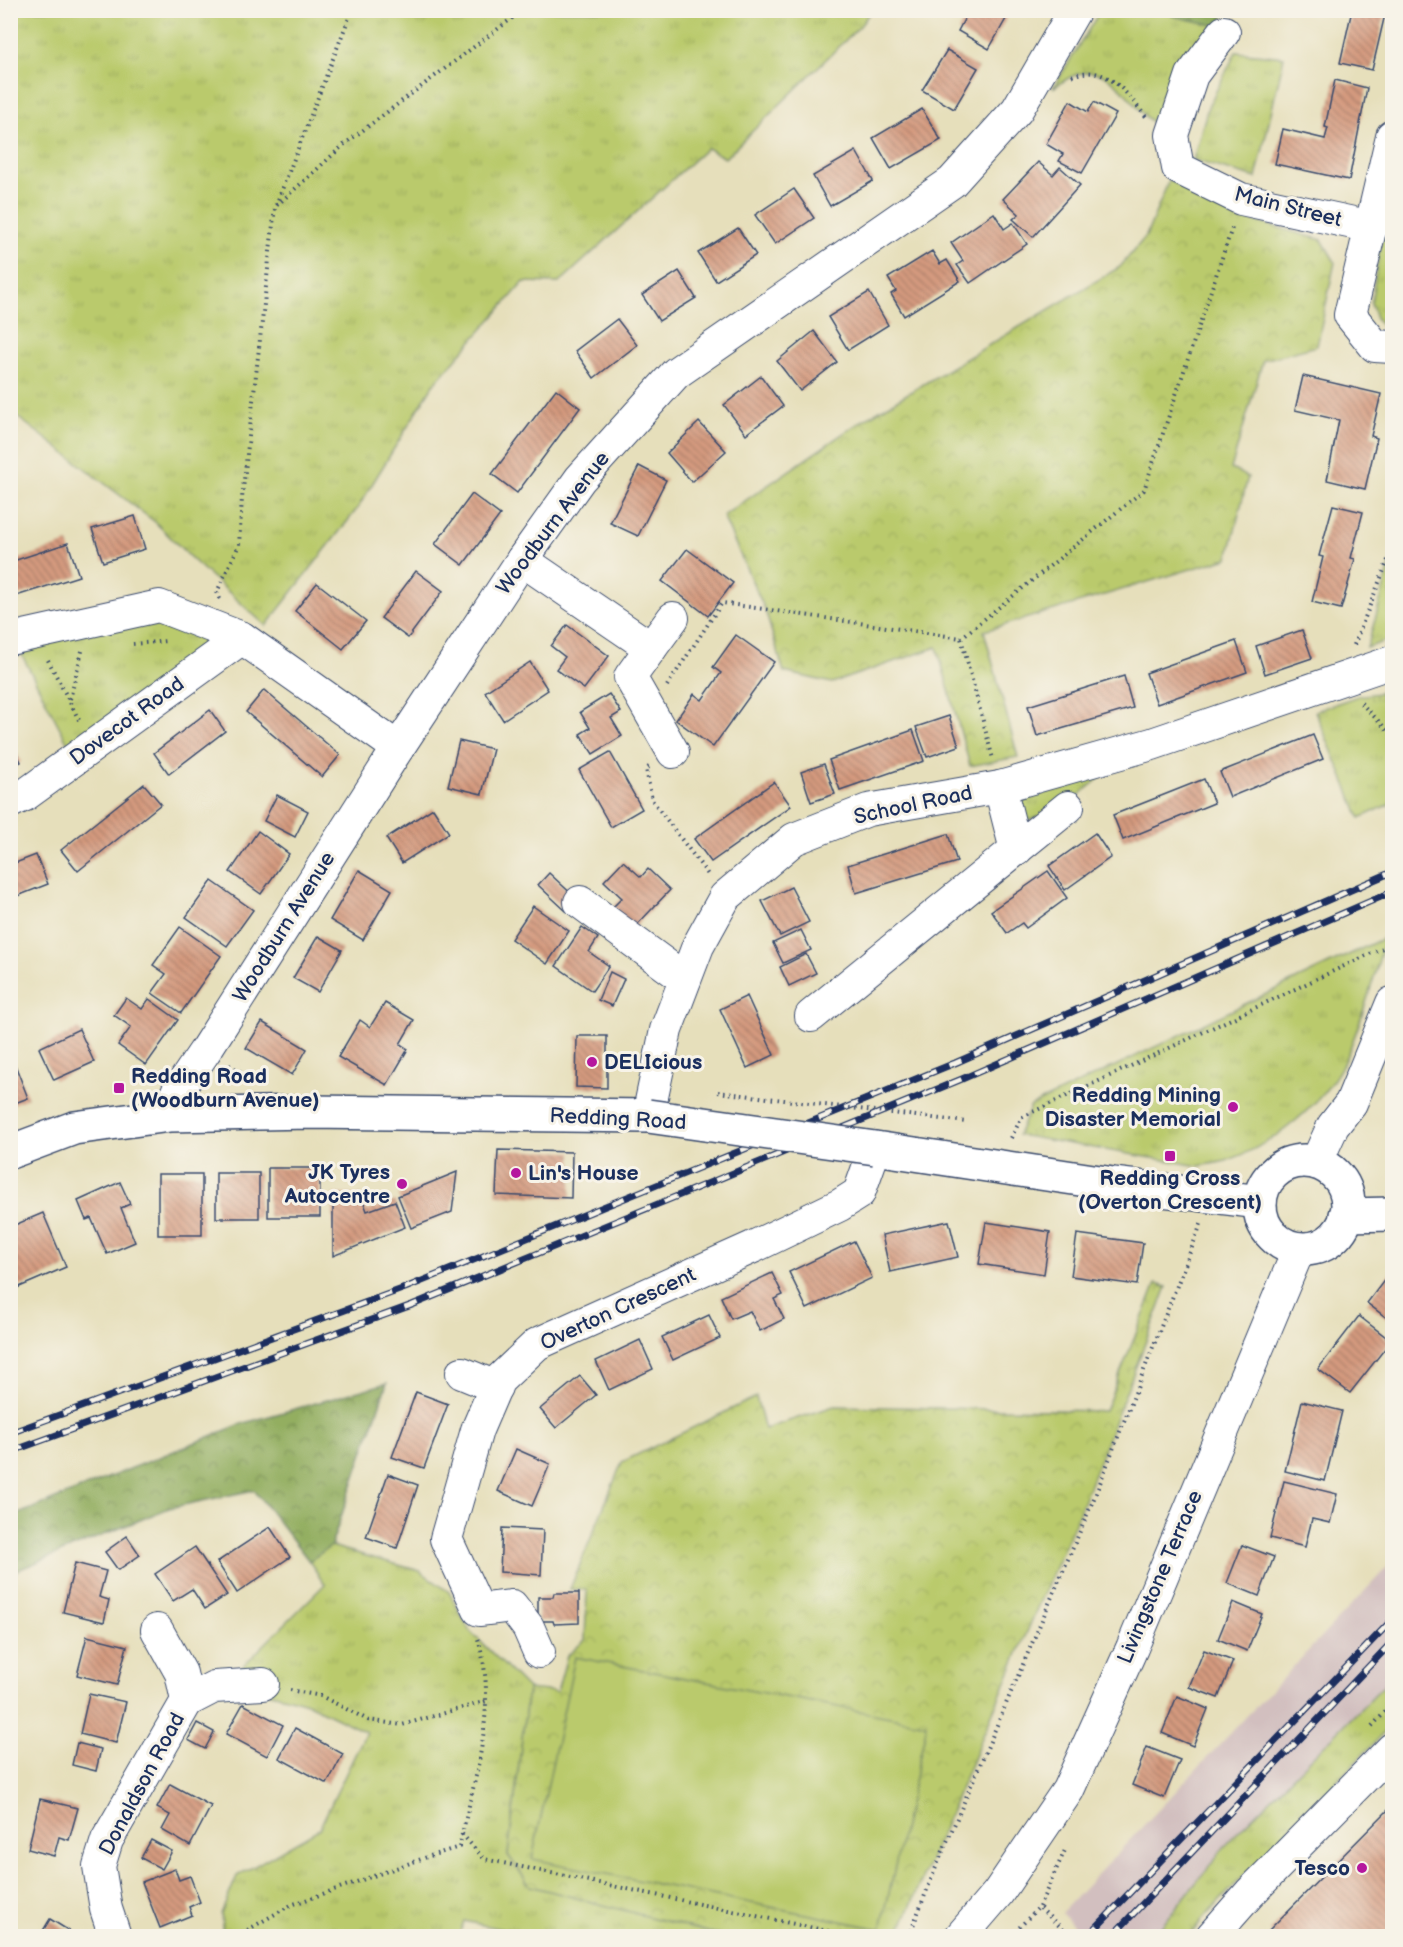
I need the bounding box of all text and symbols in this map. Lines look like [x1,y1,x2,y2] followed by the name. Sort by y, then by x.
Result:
[1232,182,1345,233] street label: Main Street
[491,447,615,599] street label: Woodburn Avenue
[65,671,189,771] street label: Dovecot Road
[851,780,975,830] street label: School Road
[228,847,340,1007] street label: Woodburn Avenue
[604,1050,702,1075] place label: DELIcious
[585,1055,599,1069] marker: DELIcious
[131,1064,320,1113] place label: Redding Road (Woodburn Avenue)
[112,1081,126,1095] marker: Redding Road (Woodburn Avenue)
[1045,1083,1221,1132] place label: Redding Mining Disaster Memorial
[1226,1100,1240,1114] marker: Redding Mining Disaster Memorial
[549,1103,687,1135] street label: Redding Road
[1163,1149,1177,1163] marker: Redding Cross (Overton Crescent)
[284,1160,390,1209] place label: JK Tyres Autocentre
[528,1161,639,1186] place label: Lin's House
[509,1166,523,1180] marker: Lin's House
[1078,1166,1262,1215] place label: Redding Cross (Overton Crescent)
[395,1177,409,1191] marker: JK Tyres Autocentre
[536,1262,700,1356] street label: Overton Crescent
[1112,1487,1208,1667] street label: Livingstone Terrace
[94,1708,190,1860] street label: Donaldson Road
[1294,1856,1350,1881] place label: Tesco
[1355,1861,1369,1875] marker: Tesco

